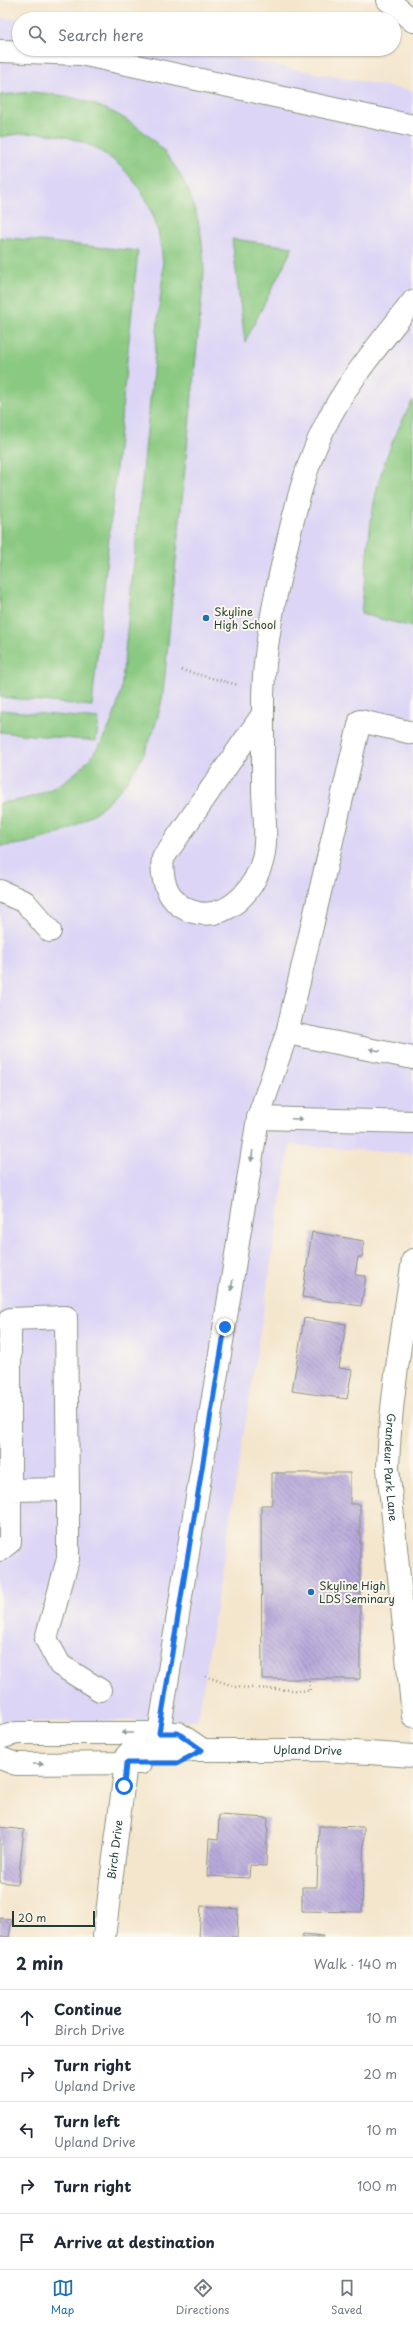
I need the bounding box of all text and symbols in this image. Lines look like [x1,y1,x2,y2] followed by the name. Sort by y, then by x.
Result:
[12,12,401,56] search box
[26,23,48,45] icon: search
[58,23,144,46] text: Search here
[214,603,276,633] place label: Skyline High School
[201,613,211,623] marker: Skyline High School
[369,1047,381,1053] one-way arrow
[291,1116,303,1123] one-way arrow
[249,1150,255,1163] one-way arrow
[229,1279,235,1291] one-way arrow
[216,1318,234,1336] route end
[380,1413,402,1522] street label: Grandeur Park Lane
[319,1577,395,1607] place label: Skyline High LDS Seminary
[306,1587,316,1597] marker: Skyline High LDS Seminary
[120,1730,133,1736] one-way arrow
[273,1741,343,1759] street label: Upland Drive
[32,1761,45,1767] one-way arrow
[115,1777,133,1795] route start
[102,1819,127,1880] street label: Birch Drive
[12,1909,95,1928] scale bar
[18,1909,46,1926] text: 20 m
[16,1950,63,1976] text: 2 min
[314,1954,397,1973] text: Walk · 140 m
[54,1997,122,2020] text: Continue
[16,2007,38,2029] icon: ahead
[367,2008,397,2027] text: 10 m
[54,2020,125,2039] text: Birch Drive
[54,2053,131,2076] text: Turn right
[16,2063,38,2085] icon: right
[363,2064,397,2083] text: 20 m
[54,2076,136,2095] text: Upland Drive
[54,2109,120,2132] text: Turn left
[16,2119,38,2141] icon: left
[367,2120,397,2139] text: 10 m
[54,2132,136,2151] text: Upland Drive
[54,2174,131,2197] text: Turn right
[16,2175,38,2197] icon: right
[357,2176,397,2195] text: 100 m
[54,2230,215,2253] text: Arrive at destination
[16,2231,38,2253] icon: arrive
[51,2277,74,2318] tab: Map
[176,2277,229,2318] tab: Directions
[331,2277,362,2318] tab: Saved

